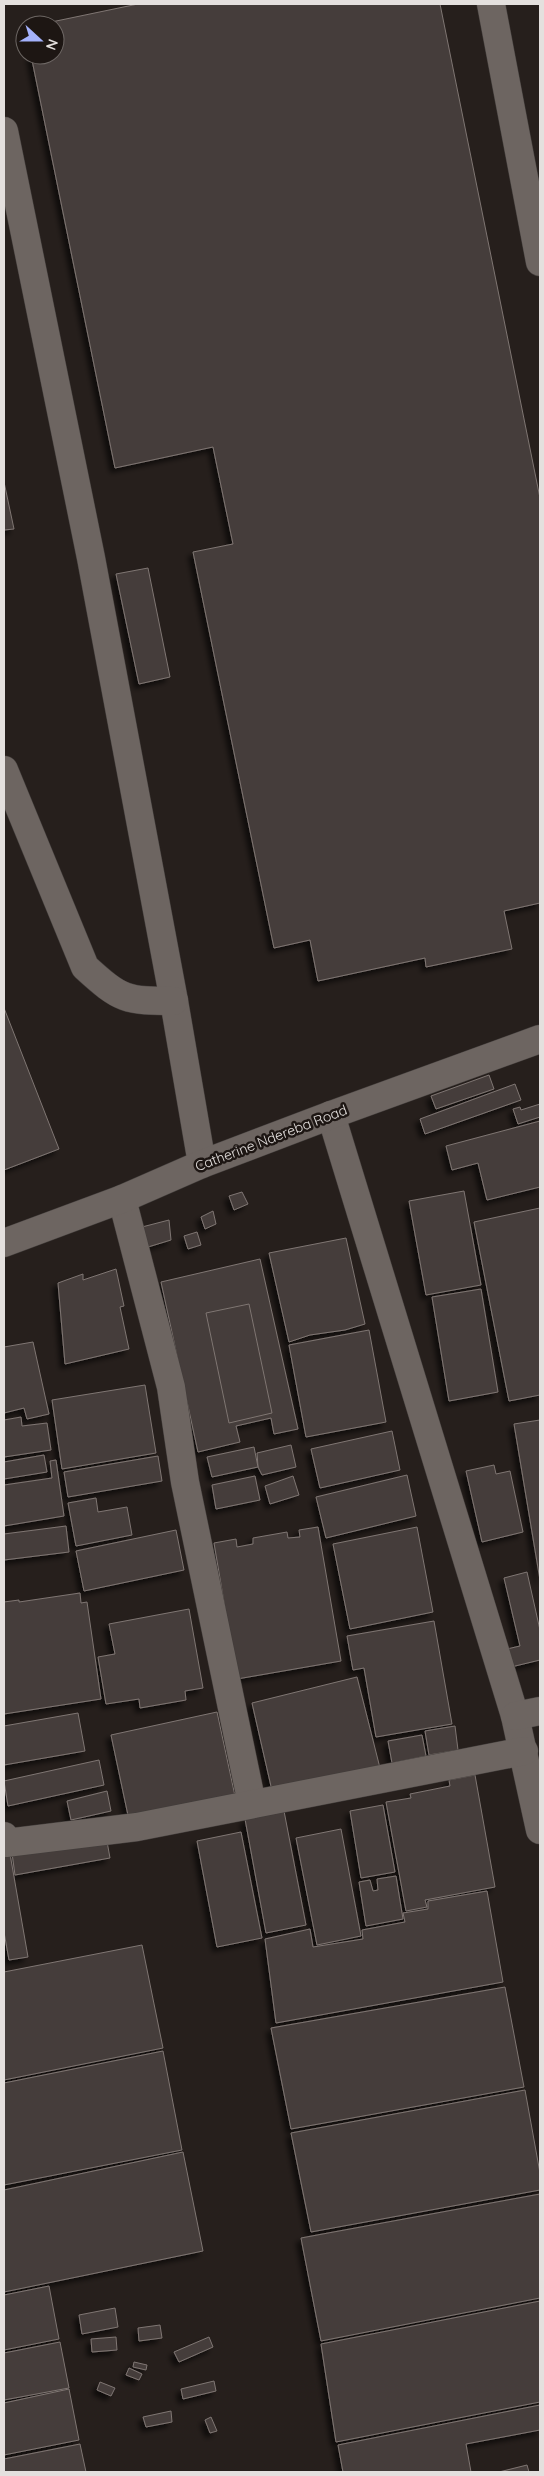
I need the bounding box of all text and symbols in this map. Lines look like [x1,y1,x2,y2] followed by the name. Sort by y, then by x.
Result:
[15,15,65,65] north arrow
[42,37,62,53] text: N
[192,1101,350,1175] street label: Catherine Ndereba Road

